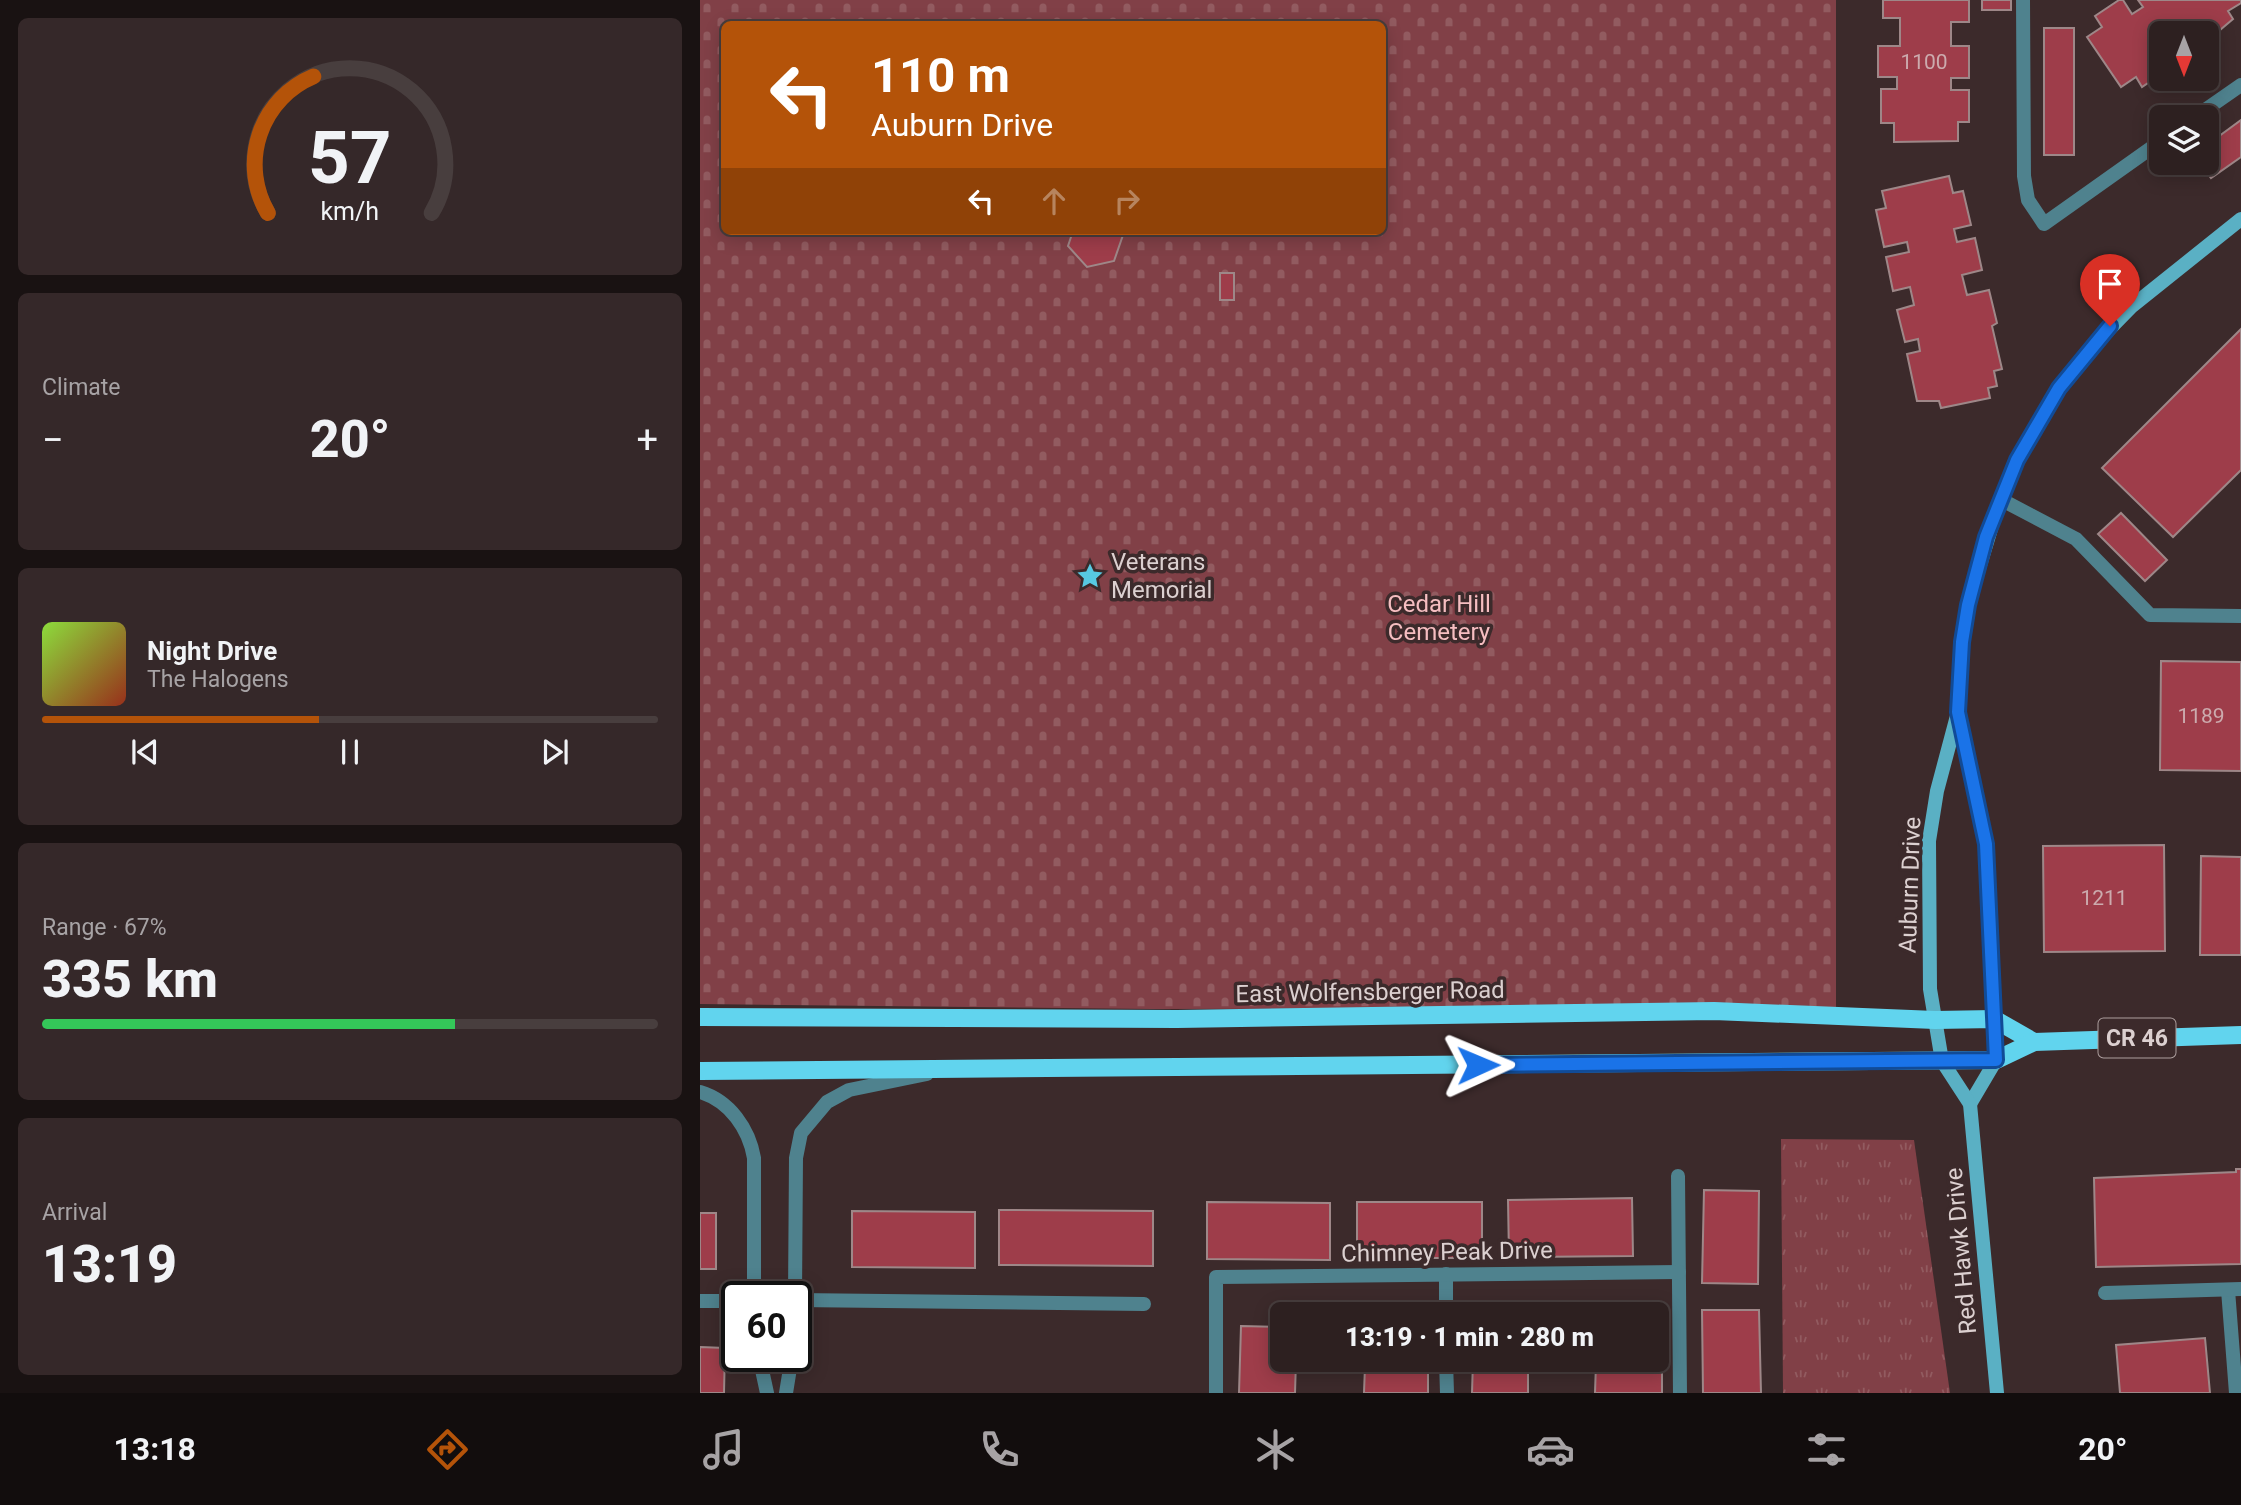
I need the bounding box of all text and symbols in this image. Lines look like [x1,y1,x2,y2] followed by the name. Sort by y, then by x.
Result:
[2149,21,2219,91] north arrow
[2149,21,2219,175] map controls
[871,47,1010,104] text: 110 m
[756,49,847,140] icon: left
[1900,50,1948,74] house number: 1100
[2149,105,2219,175] button: layers
[871,106,1053,144] text: Auburn Drive
[308,115,392,201] text: 57
[962,182,1000,220] icon: left
[1035,182,1073,220] icon: ahead
[1108,182,1146,220] icon: right
[321,196,379,225] text: km/h
[2080,254,2140,326] pin
[2091,265,2129,303] icon: arrive
[42,374,121,401] text: Climate
[310,409,390,470] text: 20°
[42,418,64,462] text: −
[636,418,658,462] text: +
[1111,548,1212,604] place label: Veterans Memorial
[1075,561,1105,591] place icon: Veterans Memorial
[1387,590,1491,646] park label: Cedar Hill Cemetery
[147,636,277,666] text: Night Drive
[147,666,289,693] text: The Halogens
[2177,704,2225,728] house number: 1189
[126,733,164,771] icon: previous
[331,733,369,771] icon: pause
[536,733,574,771] icon: next
[1894,816,1926,954] street label: Auburn Drive
[2080,886,2128,910] house number: 1211
[42,914,167,941] text: Range · 67%
[42,949,218,1010] text: 335 km
[1235,976,1505,1008] street label: East Wolfensberger Road
[2098,1018,2176,1058] road number: CR 46
[1441,1028,1515,1102] position arrow
[1940,1166,1982,1336] street label: Red Hawk Drive
[42,1199,107,1226] text: Arrival
[42,1234,177,1295] text: 13:19
[1341,1236,1553,1268] street label: Chimney Peak Drive
[721,1281,812,1372] speed limit sign: 60
[1345,1322,1594,1352] text: 13:19 · 1 min · 280 m
[423,1425,472,1474] icon: directions
[699,1425,748,1474] icon: music
[975,1425,1024,1474] icon: phone
[1251,1425,1300,1474] icon: climate
[1526,1425,1575,1474] icon: car
[1802,1425,1851,1474] icon: filters
[113,1430,196,1468] text: 13:18
[2078,1430,2127,1468] text: 20°

